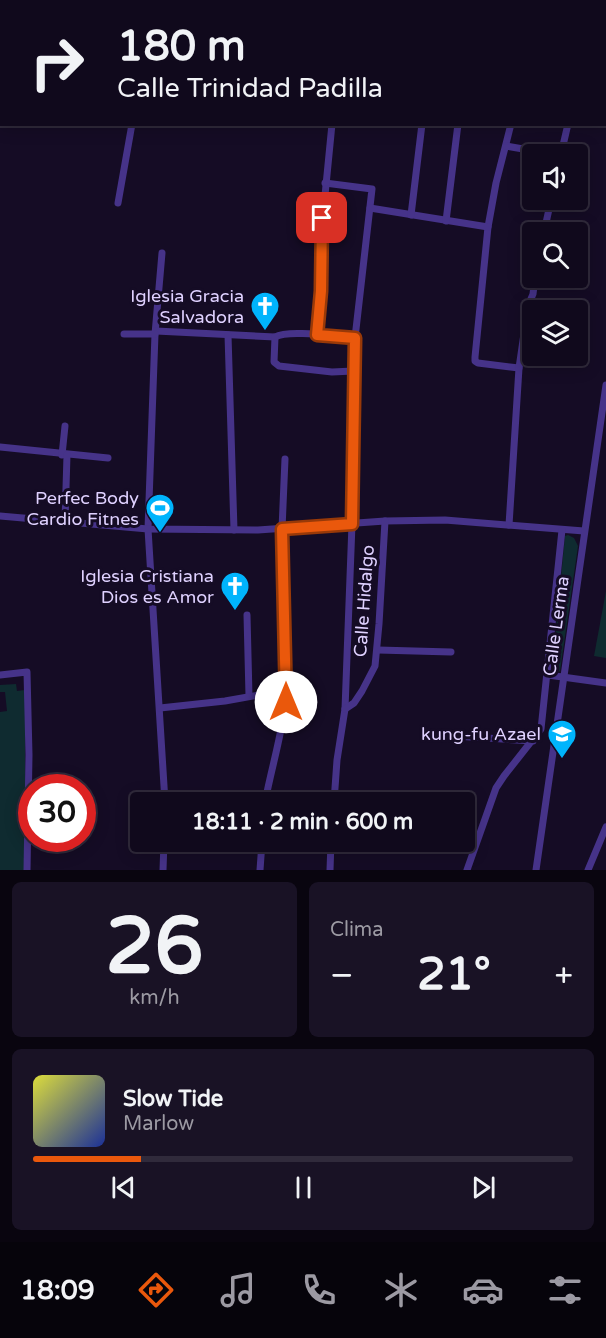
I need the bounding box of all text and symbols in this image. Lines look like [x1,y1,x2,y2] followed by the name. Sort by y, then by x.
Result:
[117,21,246,72] text: 180 m
[18,24,96,102] icon: right
[117,72,383,105] text: Calle Trinidad Padilla
[522,144,588,366] map controls
[522,144,588,210] button: sound
[296,192,347,243] pin
[305,201,338,234] icon: arrive
[522,222,588,288] button: search
[130,285,244,328] place label: Iglesia Gracia Salvadora
[249,290,281,332] church icon: Iglesia Gracia Salvadora
[522,300,588,366] button: layers
[26,487,139,530] place label: Perfec Body Cardio Fitnes
[144,492,176,534] sports icon: Perfec Body Cardio Fitnes
[349,544,379,658] street label: Calle Hidalgo
[80,565,214,608] place label: Iglesia Cristiana Dios es Amor
[219,570,251,612] church icon: Iglesia Cristiana Dios es Amor
[538,575,574,677] street label: Calle Lerma
[254,670,318,734] position arrow
[546,718,578,760] school or university icon: kung-fu Azael
[421,723,541,745] place label: kung-fu Azael
[18,774,96,852] speed limit sign: 30
[192,809,413,835] text: 18:11 · 2 min · 600 m
[106,900,203,994] text: 26
[330,918,383,942] text: Clima
[417,948,491,1002] text: 21°
[330,956,354,995] text: −
[554,956,573,995] text: +
[129,986,180,1010] text: km/h
[123,1086,223,1112] text: Slow Tide
[123,1112,194,1136] text: Marlow
[107,1171,140,1204] icon: previous
[287,1171,320,1204] icon: pause
[467,1171,500,1204] icon: next
[135,1269,177,1311] icon: directions
[217,1269,259,1311] icon: music
[298,1269,340,1311] icon: phone
[380,1269,422,1311] icon: climate
[462,1269,504,1311] icon: car
[544,1269,586,1311] icon: filters
[20,1274,95,1307] text: 18:09

